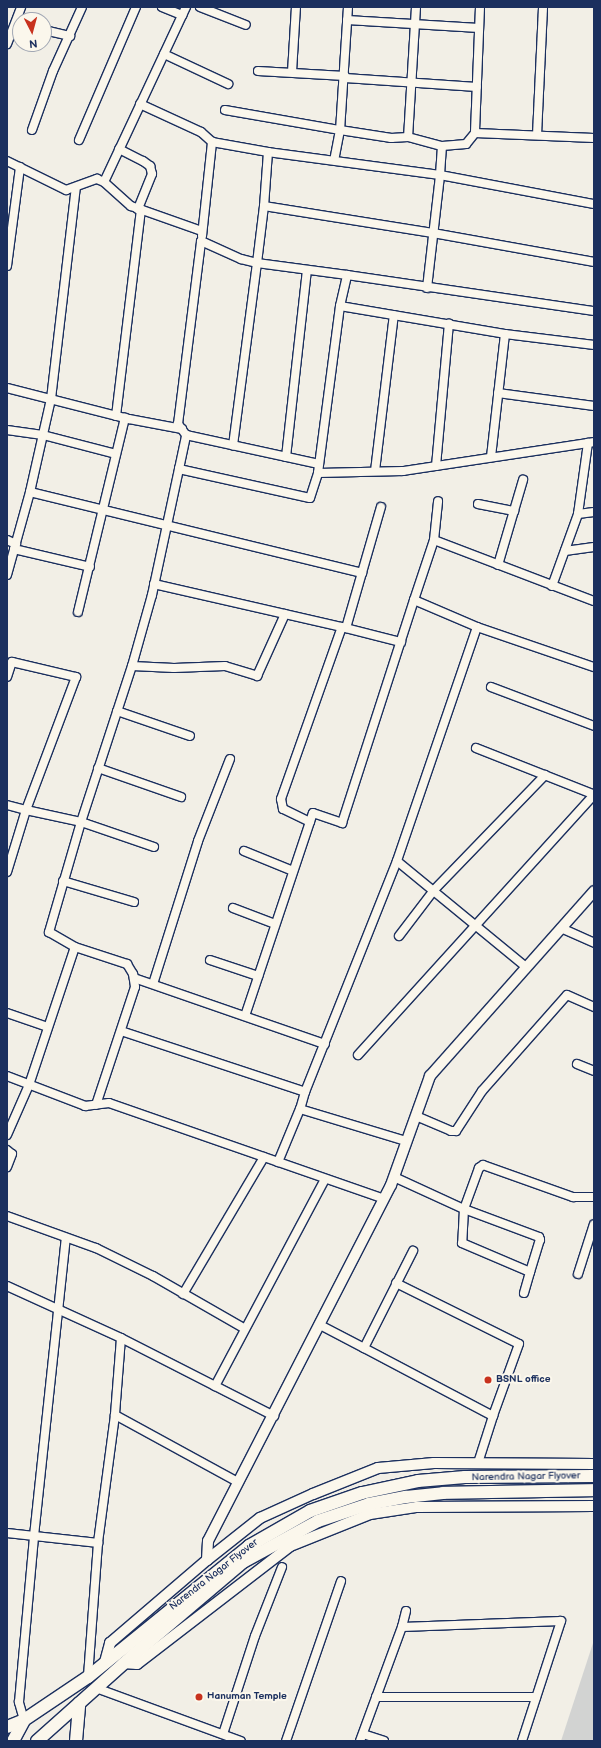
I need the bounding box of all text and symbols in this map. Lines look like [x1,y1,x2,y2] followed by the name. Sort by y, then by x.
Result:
[12,12,52,52] north arrow
[28,37,38,50] text: N
[496,1374,550,1386] place label: BSNL office
[483,1375,493,1385] marker: BSNL office
[471,1470,581,1484] street label: Narendra Nagar Flyover
[167,1537,261,1613] street label: Narendra Nagar Flyover
[207,1691,287,1703] place label: Hanuman Temple
[194,1692,204,1702] marker: Hanuman Temple

